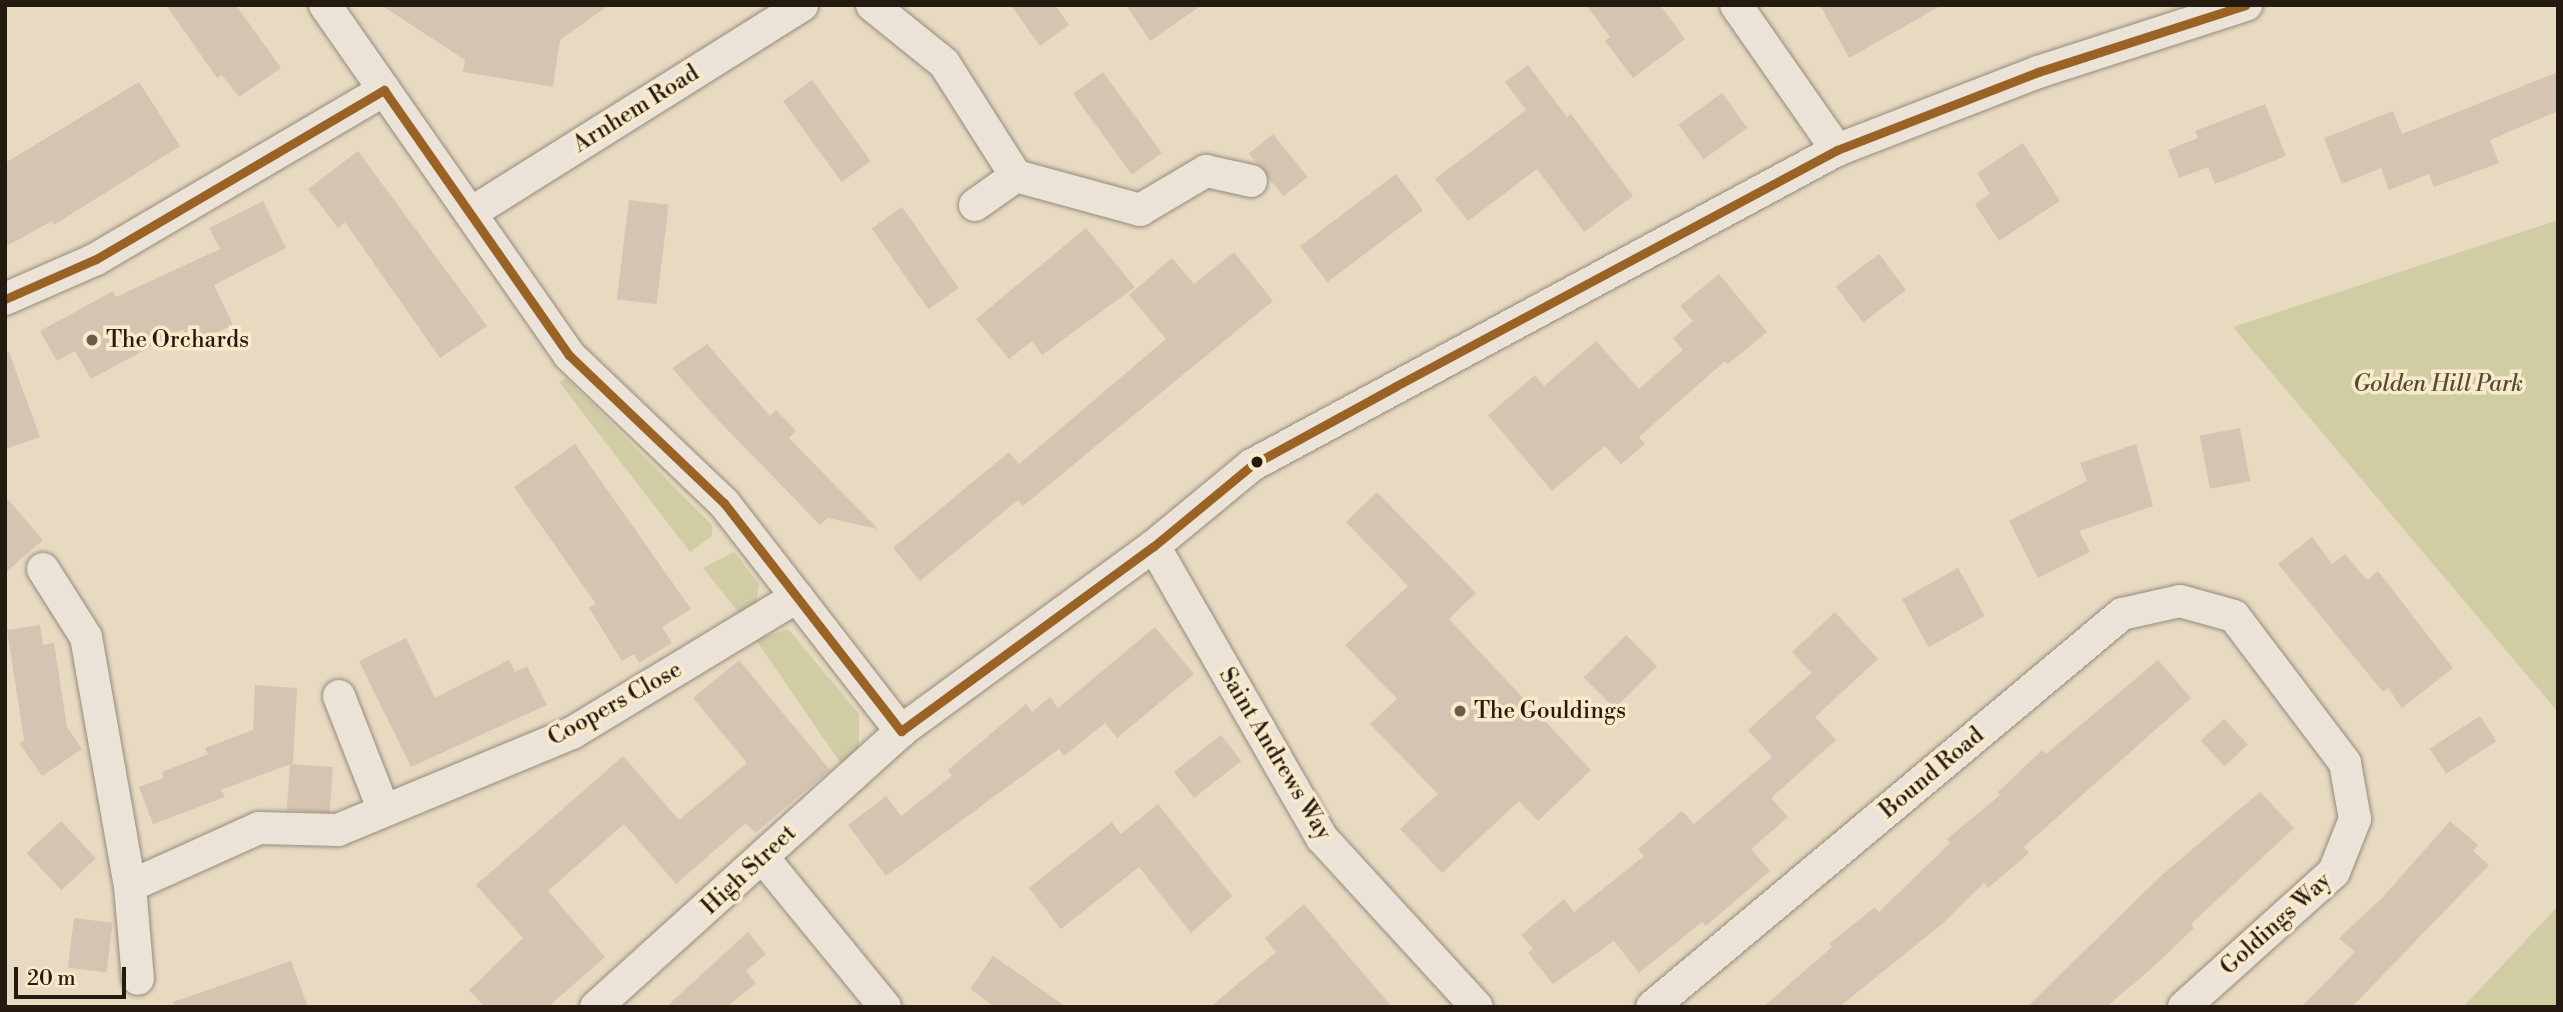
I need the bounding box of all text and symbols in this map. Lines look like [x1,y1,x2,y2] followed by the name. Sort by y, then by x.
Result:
[568,59,704,159] street label: Arnhem Road
[106,326,249,354] place label: The Orchards
[84,332,100,348] marker: The Orchards
[2353,370,2523,398] park label: Golden Hill Park
[1250,455,1264,469] unlabelled marker
[543,656,687,752] street label: Coopers Close
[1213,663,1337,845] street label: Saint Andrews Way
[1474,697,1626,725] place label: The Gouldings
[1452,703,1468,719] marker: The Gouldings
[1874,722,1990,824] street label: Bound Road
[696,819,802,921] street label: High Street
[2215,867,2337,981] street label: Goldings Way
[18,953,130,997] scale bar
[27,966,76,992] text: 20 m

